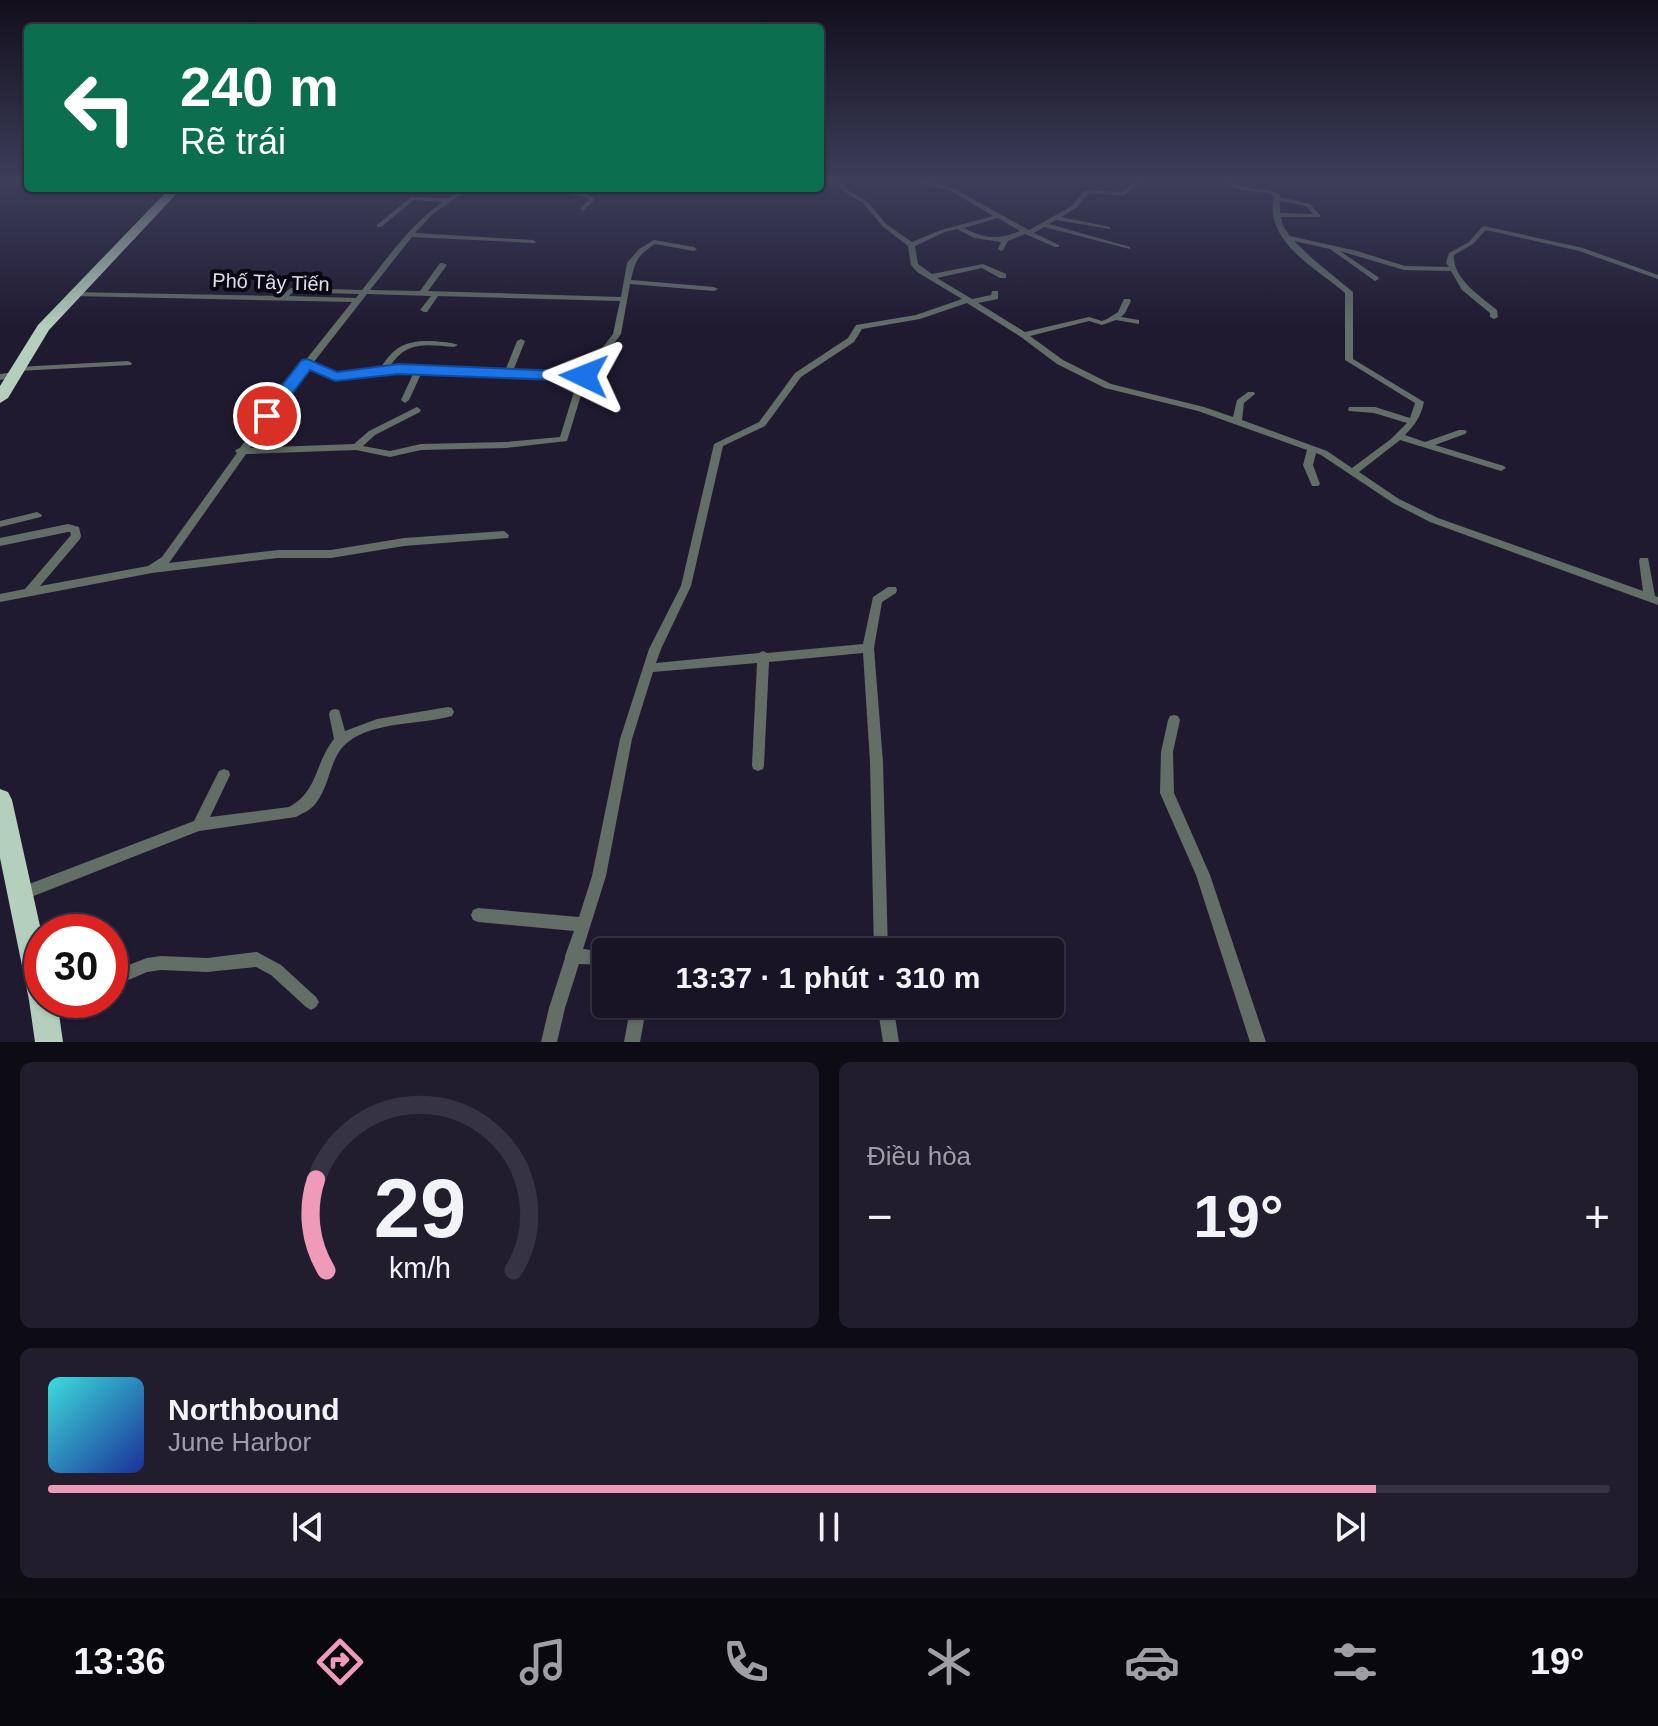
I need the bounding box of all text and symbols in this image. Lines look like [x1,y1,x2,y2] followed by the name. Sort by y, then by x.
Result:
[180,55,339,118] text: 240 m
[48,56,152,160] icon: left
[180,121,286,162] text: Rẽ trái
[212,269,330,295] street label: Phố Tây Tiến
[542,334,626,418] position arrow
[233,382,301,450] pin
[245,394,289,438] icon: arrive
[24,914,128,1018] speed limit sign: 30
[675,961,981,994] text: 13:37 · 1 phút · 310 m
[867,1141,971,1171] text: Điều hòa
[373,1162,466,1255] text: 29
[1193,1183,1284,1250] text: 19°
[867,1192,893,1241] text: −
[1584,1192,1610,1241] text: +
[389,1252,450,1284] text: km/h
[168,1393,340,1426] text: Northbound
[168,1427,311,1457] text: June Harbor
[286,1505,330,1549] icon: previous
[807,1505,851,1549] icon: pause
[1328,1505,1372,1549] icon: next
[312,1634,368,1690] icon: directions
[515,1634,571,1690] icon: music
[718,1634,774,1690] icon: phone
[921,1634,977,1690] icon: climate
[1124,1634,1180,1690] icon: car
[1327,1634,1383,1690] icon: filters
[73,1641,166,1682] text: 13:36
[1530,1641,1584,1682] text: 19°

